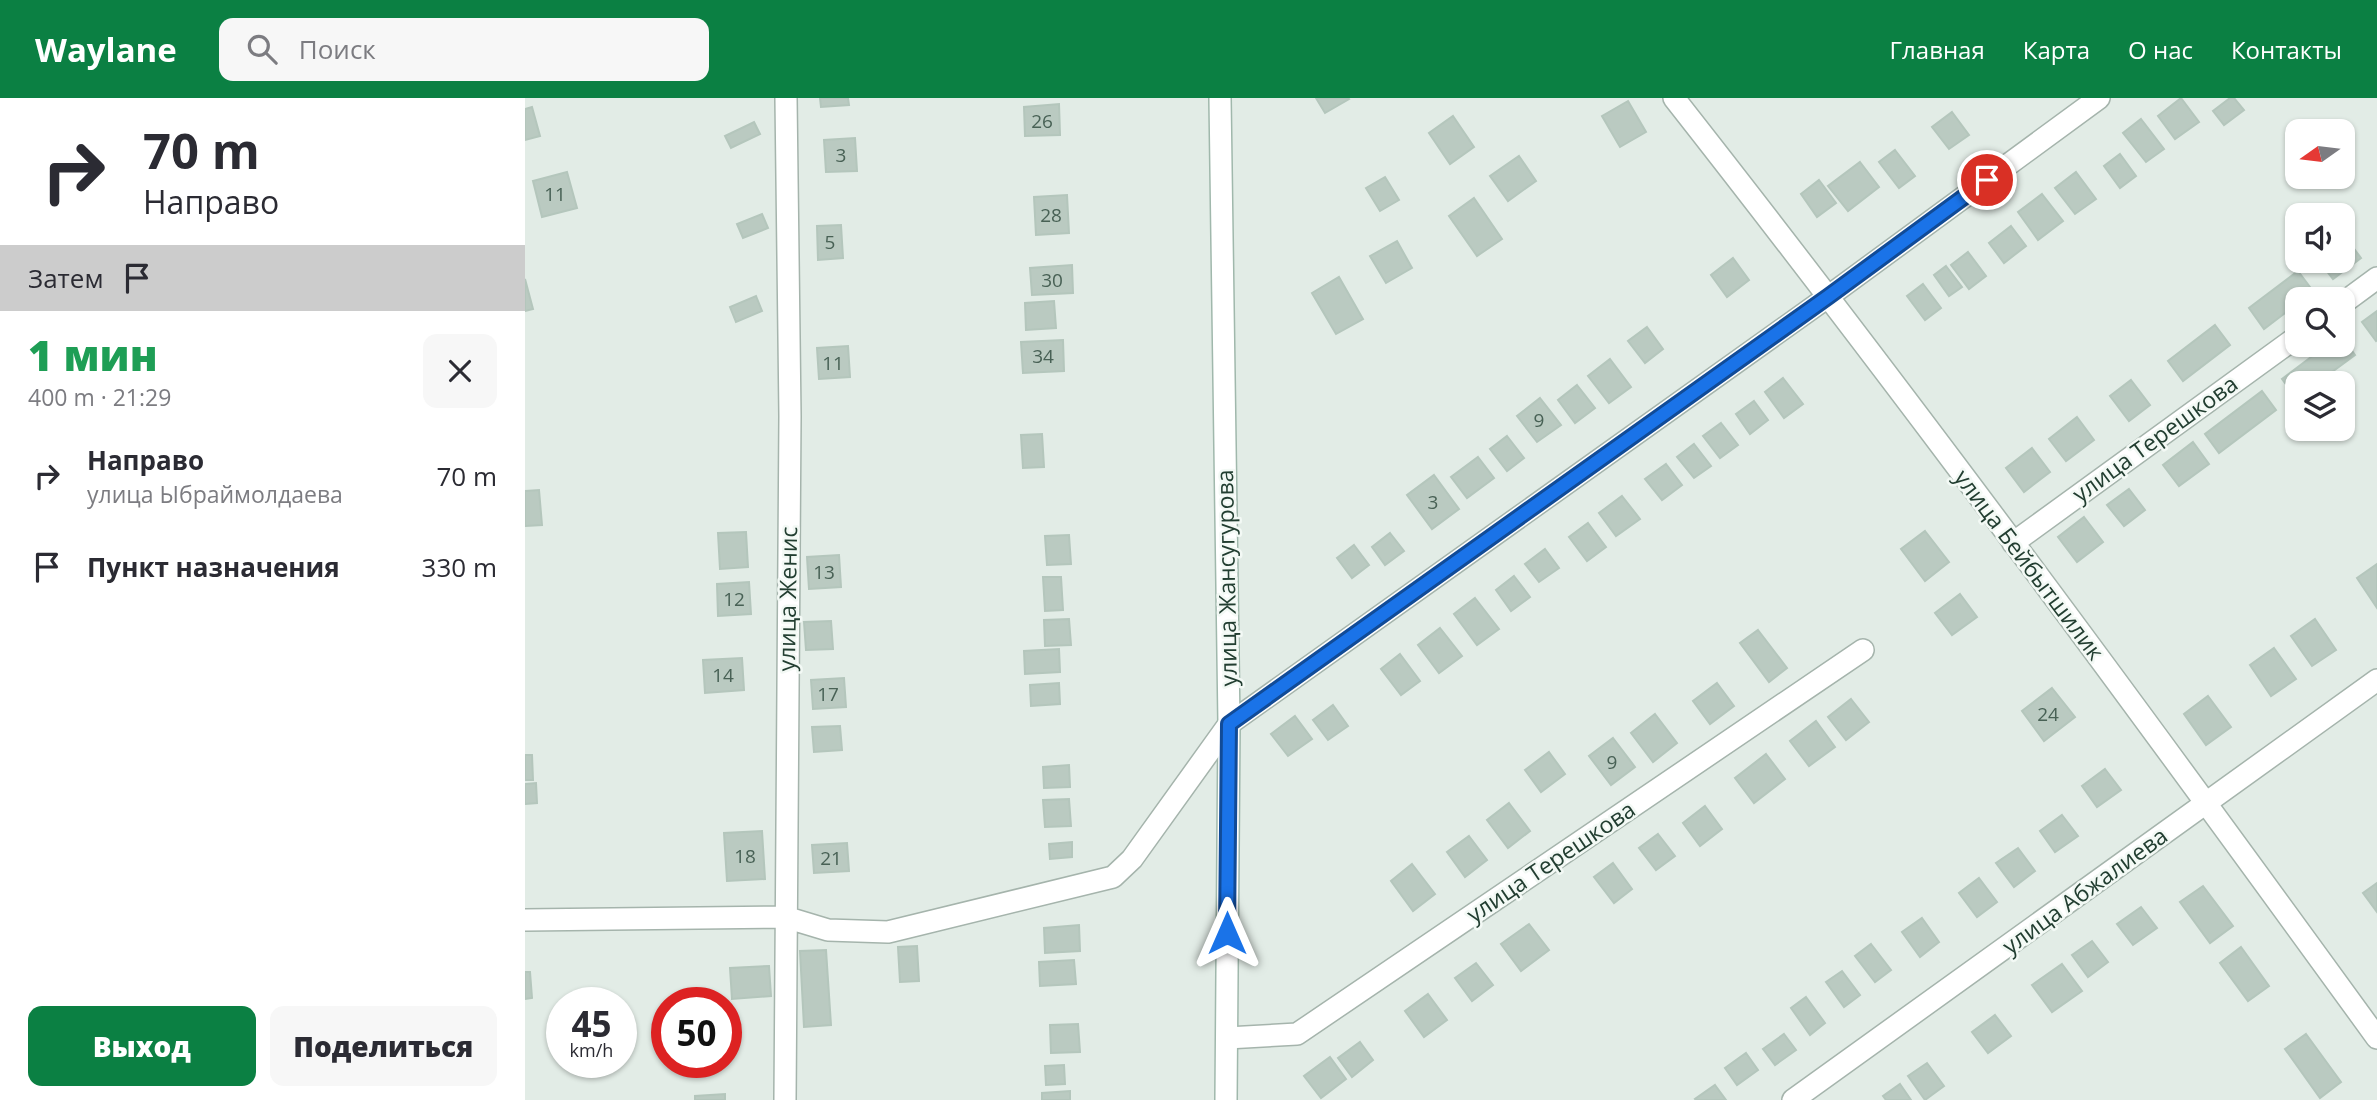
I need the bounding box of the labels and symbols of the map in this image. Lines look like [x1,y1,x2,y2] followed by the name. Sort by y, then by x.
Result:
[1031,108,1053,134] house number: 26
[2285,119,2355,189] north arrow
[836,142,846,168] house number: 3
[1957,150,2017,210] pin
[544,181,566,207] house number: 11
[1040,202,1062,228] house number: 28
[825,229,835,255] house number: 5
[1041,267,1063,293] house number: 30
[1032,343,1054,369] house number: 34
[822,350,844,376] house number: 11
[2065,367,2244,509] street label: улица Терешкова
[1534,407,1544,433] house number: 9
[1948,463,2112,666] street label: улица Бейбытшилик
[1208,469,1244,687] street label: улица Жансугурова
[1428,489,1438,515] house number: 3
[770,526,804,672] street label: улица Женис
[813,559,835,585] house number: 13
[723,586,745,612] house number: 12
[712,662,734,688] house number: 14
[817,681,839,707] house number: 17
[2037,701,2059,727] house number: 24
[1607,749,1617,775] house number: 9
[1460,793,1641,930] street label: улица Терешкова
[1995,819,2174,961] street label: улица Абжалиева
[734,843,756,869] house number: 18
[820,845,842,871] house number: 21
[1190,896,1264,970] position arrow
[651,987,742,1078] speed limit sign: 50

